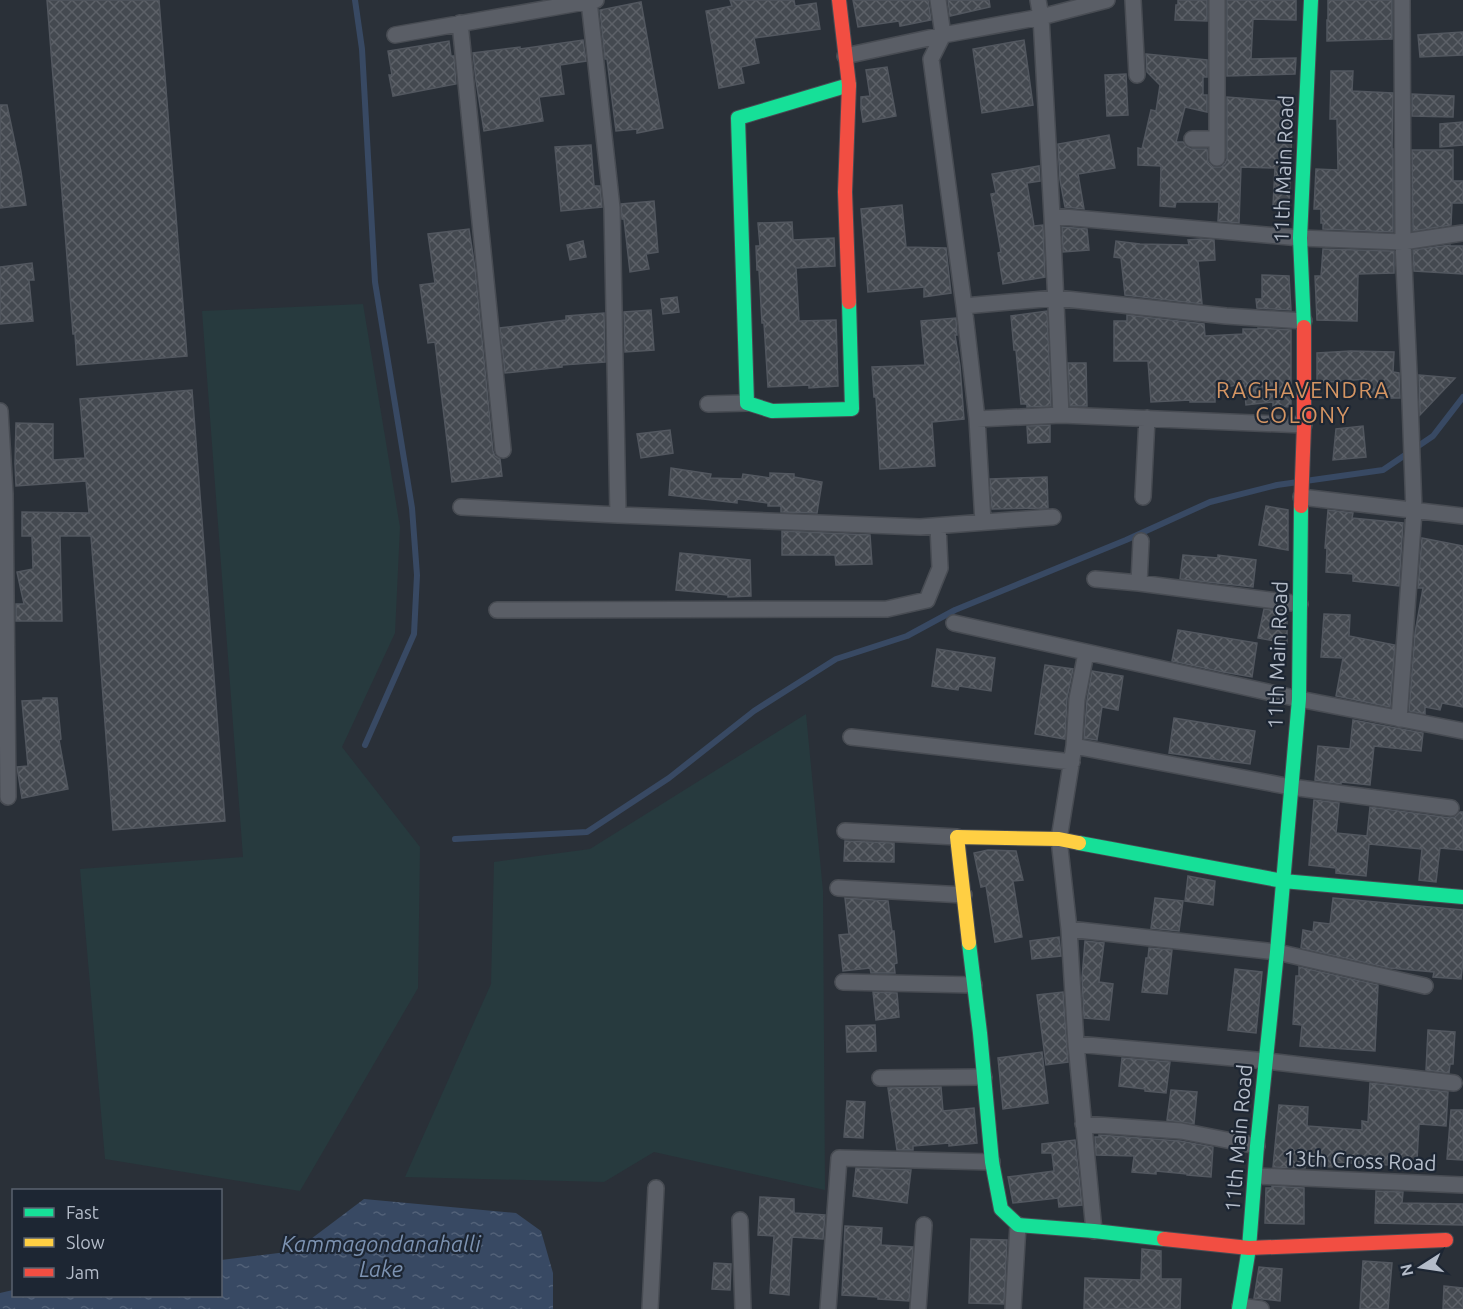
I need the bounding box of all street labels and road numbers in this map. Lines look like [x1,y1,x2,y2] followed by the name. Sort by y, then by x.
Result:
[1268,95,1298,243] street label: 11th Main Road
[1262,581,1292,729] street label: 11th Main Road
[1220,1063,1256,1213] street label: 11th Main Road
[1283,1145,1437,1175] street label: 13th Cross Road

